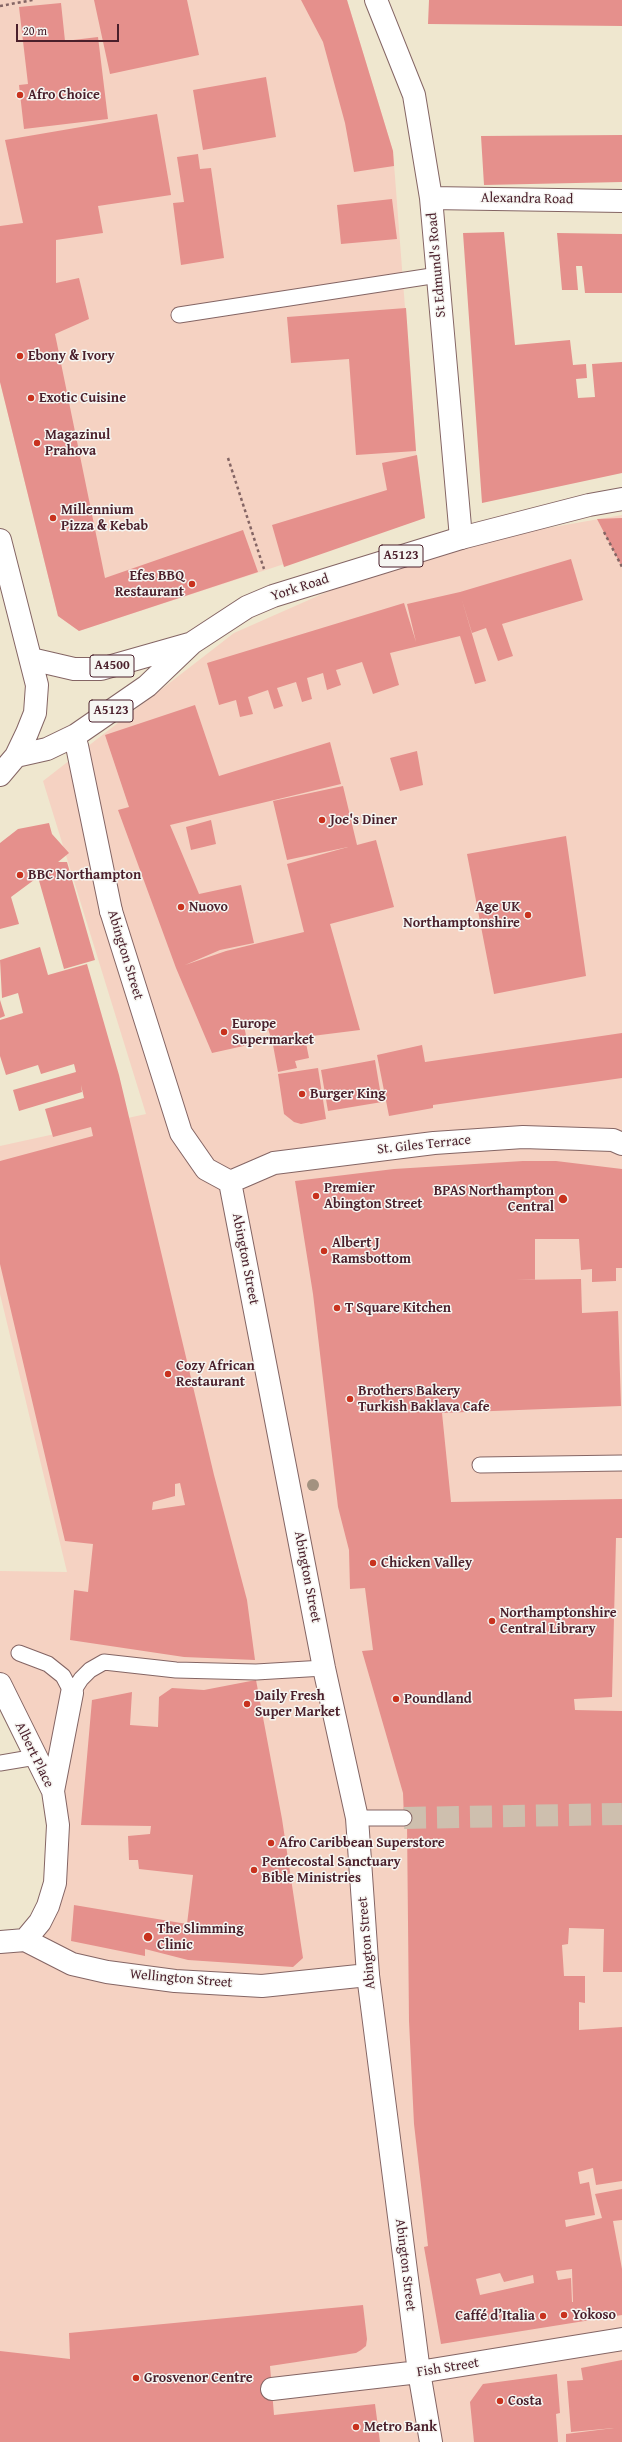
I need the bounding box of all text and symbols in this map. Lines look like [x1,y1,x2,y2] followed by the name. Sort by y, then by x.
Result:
[18,16,121,42] scale bar
[23,22,47,39] text: 20 m
[28,87,100,103] place label: Afro Choice
[15,90,25,100] marker: Afro Choice
[481,190,573,208] street label: Alexandra Road
[424,212,450,318] street label: St Edmund's Road
[28,348,115,364] place label: Ebony & Ivory
[15,351,25,361] marker: Ebony & Ivory
[39,390,126,406] place label: Exotic Cuisine
[26,393,36,403] marker: Exotic Cuisine
[45,427,110,460] place label: Magazinul Prahova
[32,438,42,448] marker: Magazinul Prahova
[61,502,148,534] place label: Millennium Pizza & Kebab
[48,513,58,523] marker: Millennium Pizza & Kebab
[379,545,423,567] road number: A5123
[115,568,184,600] place label: Efes BBQ Restaurant
[269,571,331,605] street label: York Road
[187,579,197,589] marker: Efes BBQ Restaurant
[90,655,134,677] road number: A4500
[89,700,133,722] road number: A5123
[330,812,397,828] place label: Joe's Diner
[317,815,327,825] marker: Joe's Diner
[28,867,141,883] place label: BBC Northampton
[15,870,25,880] marker: BBC Northampton
[189,899,228,915] place label: Nuovo
[403,899,520,932] place label: Age UK Northamptonshire
[176,902,186,912] marker: Nuovo
[103,908,147,1002] street label: Abington Street
[523,910,533,920] marker: Age UK Northamptonshire
[232,1016,314,1048] place label: Europe Supermarket
[219,1027,229,1037] marker: Europe Supermarket
[310,1086,386,1102] place label: Burger King
[297,1089,307,1099] marker: Burger King
[376,1132,472,1158] street label: St. Giles Terrace
[324,1180,423,1212] place label: Premier Abington Street
[434,1183,554,1216] place label: BPAS Northampton Central
[311,1191,321,1201] marker: Premier Abington Street
[557,1193,569,1205] marker: BPAS Northampton Central
[228,1212,262,1306] street label: Abington Street
[332,1235,411,1268] place label: Albert J Ramsbottom
[319,1246,329,1256] marker: Albert J Ramsbottom
[345,1300,451,1316] place label: T Square Kitchen
[332,1303,342,1313] marker: T Square Kitchen
[176,1358,255,1390] place label: Cozy African Restaurant
[163,1369,173,1379] marker: Cozy African Restaurant
[358,1383,490,1416] place label: Brothers Bakery Turkish Baklava Cafe
[345,1394,355,1404] marker: Brothers Bakery Turkish Baklava Cafe
[290,1530,324,1624] street label: Abington Street
[381,1555,472,1571] place label: Chicken Valley
[368,1558,378,1568] marker: Chicken Valley
[500,1605,617,1638] place label: Northamptonshire Central Library
[487,1616,497,1626] marker: Northamptonshire Central Library
[255,1688,340,1720] place label: Daily Fresh Super Market
[404,1691,472,1707] place label: Poundland
[391,1694,401,1704] marker: Poundland
[242,1699,252,1709] marker: Daily Fresh Super Market
[11,1719,57,1791] street label: Albert Place
[279,1835,445,1851] place label: Afro Caribbean Superstore
[266,1838,276,1848] marker: Afro Caribbean Superstore
[262,1854,401,1886] place label: Pentecostal Sanctuary Bible Ministries
[249,1865,259,1875] marker: Pentecostal Sanctuary Bible Ministries
[355,1896,379,1990] street label: Abington Street
[157,1921,244,1954] place label: The Slimming Clinic
[142,1931,154,1943] marker: The Slimming Clinic
[129,1966,233,1992] street label: Wellington Street
[391,2218,419,2312] street label: Abington Street
[572,2307,616,2323] place label: Yokoso
[455,2308,535,2324] place label: Caffé d’Italia
[559,2310,569,2320] marker: Yokoso
[538,2311,548,2321] marker: Caffé d’Italia
[416,2355,480,2381] street label: Fish Street
[144,2370,253,2386] place label: Grosvenor Centre
[131,2373,141,2383] marker: Grosvenor Centre
[508,2393,542,2409] place label: Costa
[495,2396,505,2406] marker: Costa
[364,2419,437,2435] place label: Metro Bank
[351,2422,361,2432] marker: Metro Bank

